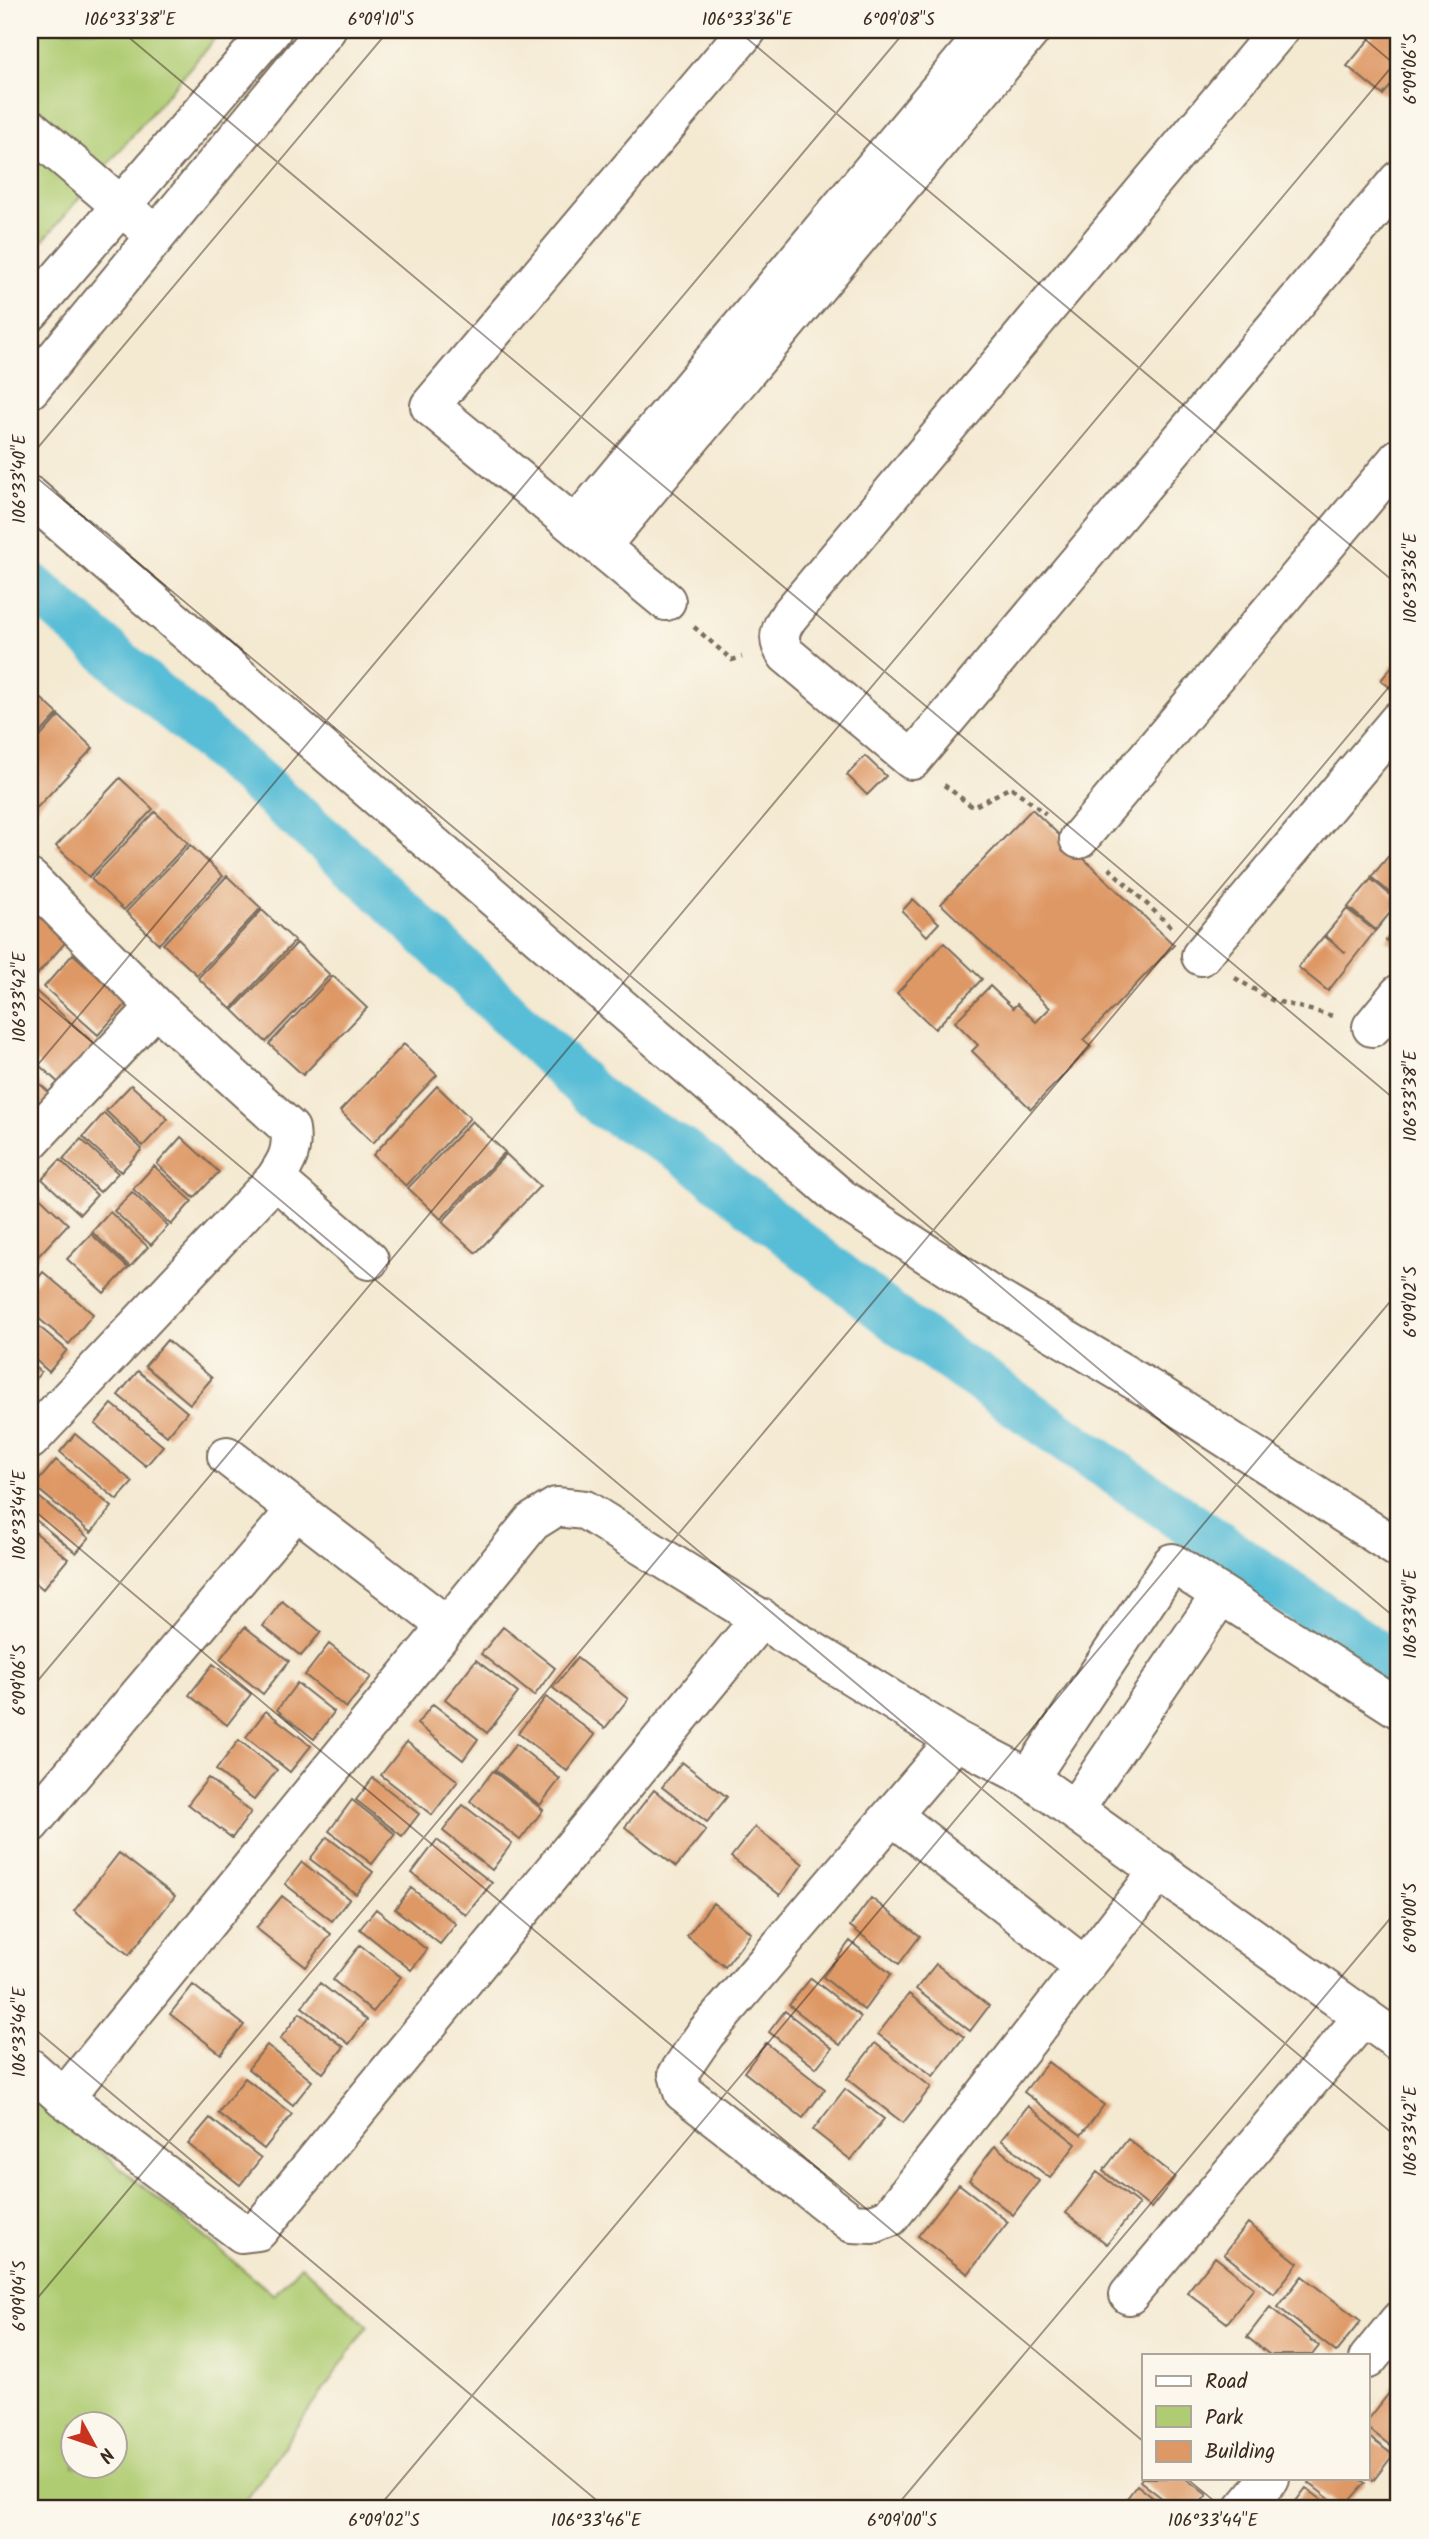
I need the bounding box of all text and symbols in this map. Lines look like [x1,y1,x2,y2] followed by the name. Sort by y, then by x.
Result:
[84,6,176,35] text: 106°33'38"E
[348,6,415,35] text: 6°09'10"S
[702,6,793,35] text: 106°33'36"E
[863,6,935,35] text: 6°09'08"S
[1397,33,1426,105] text: 6°09'06"S
[6,434,35,524] text: 106°33'40"E
[1397,532,1426,623] text: 106°33'36"E
[6,951,35,1042] text: 106°33'42"E
[1397,1050,1426,1142] text: 106°33'38"E
[1397,1266,1426,1338] text: 6°09'02"S
[6,1469,35,1560] text: 106°33'44"E
[1397,1569,1426,1659] text: 106°33'40"E
[6,1644,35,1716] text: 6°09'06"S
[1397,1883,1426,1953] text: 6°09'00"S
[6,1986,35,2077] text: 106°33'46"E
[1397,2085,1426,2176] text: 106°33'42"E
[6,2260,35,2331] text: 6°09'04"S
[1142,2354,1370,2480] legend
[1205,2366,1248,2399] text: Road
[1205,2402,1243,2435] text: Park
[60,2410,130,2480] north arrow
[1205,2436,1275,2469] text: Building
[90,2440,121,2469] text: N
[348,2507,420,2536] text: 6°09'02"S
[551,2507,642,2536] text: 106°33'46"E
[867,2507,937,2536] text: 6°09'00"S
[1168,2507,1259,2536] text: 106°33'44"E

